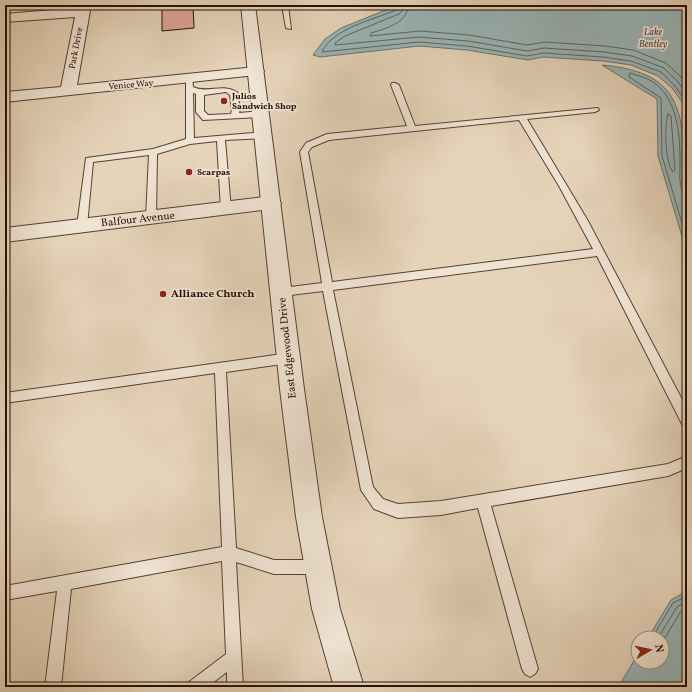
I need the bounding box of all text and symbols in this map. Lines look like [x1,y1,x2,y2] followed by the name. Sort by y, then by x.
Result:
[639,25,668,51] water label: Lake Bentley
[66,26,86,70] street label: Park Drive
[108,77,154,93] street label: Venice Way
[231,90,297,113] place label: Julios Sandwich Shop
[219,96,229,106] marker: Julios Sandwich Shop
[197,166,230,179] place label: Scarpas
[184,167,194,177] marker: Scarpas
[100,209,176,231] street label: Balfour Avenue
[171,287,254,302] place label: Alliance Church
[158,289,168,299] marker: Alliance Church
[275,297,301,399] street label: East Edgewood Drive
[630,630,670,670] north arrow
[650,644,666,654] text: N

